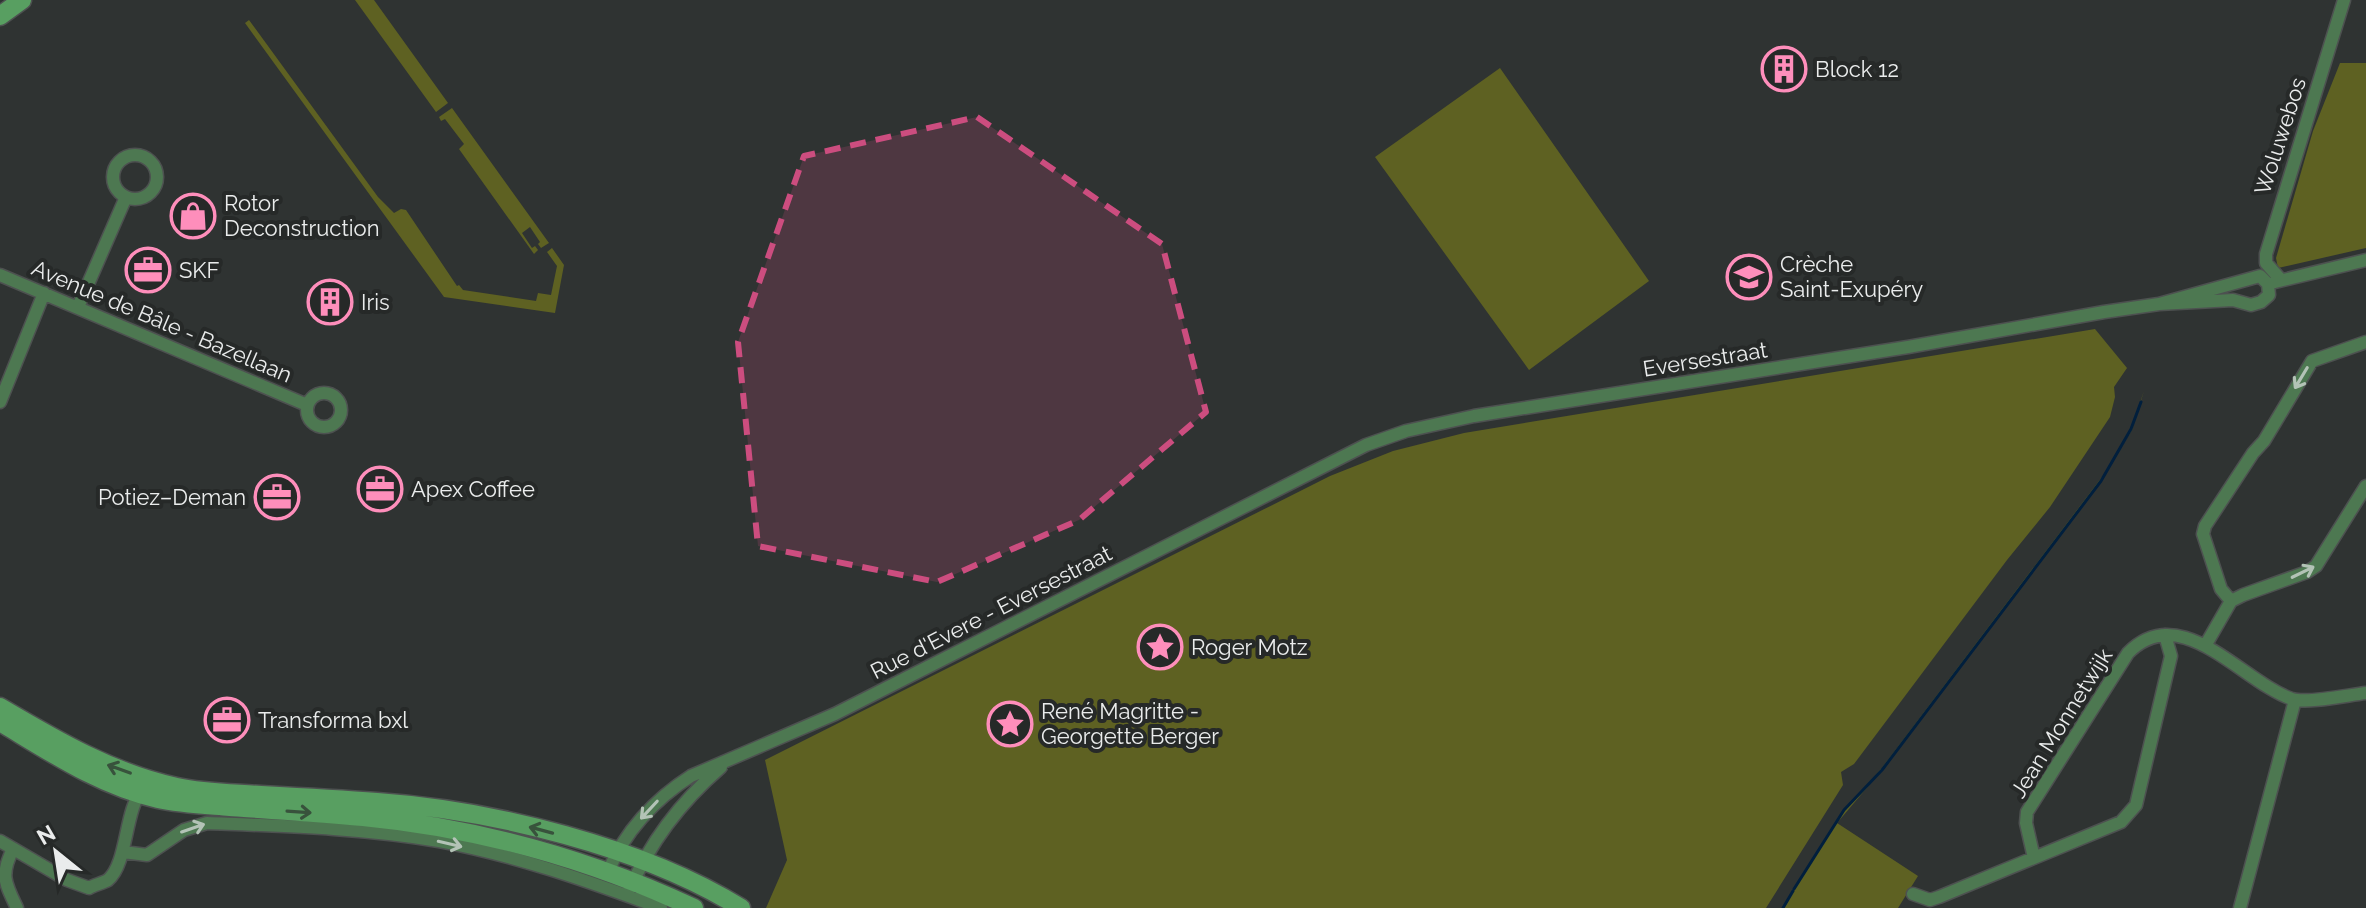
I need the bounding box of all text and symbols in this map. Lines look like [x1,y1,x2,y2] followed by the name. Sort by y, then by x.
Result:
[1760,45,1808,93] building icon: Block 12
[1815,56,1899,82] place label: Block 12
[2249,74,2311,198] street label: Woluwebos
[224,190,379,241] place label: Rotor Deconstruction
[169,192,217,240] shop icon: Rotor Deconstruction
[124,246,172,294] office icon: SKF
[1780,251,1923,302] place label: Crèche Saint-Exupéry
[1725,253,1773,301] school or university icon: Crèche Saint-Exupéry
[28,254,296,388] street label: Avenue de Bâle - Bazellaan
[179,257,220,283] place label: SKF
[306,278,354,326] building icon: Iris
[361,289,390,315] place label: Iris
[1641,336,1770,382] street label: Eversestraat
[2293,366,2308,390] one-way arrow
[356,465,404,513] office icon: Apex Coffee
[253,473,301,521] office icon: Potiez–Deman
[411,476,535,502] place label: Apex Coffee
[98,484,246,510] place label: Potiez–Deman
[866,539,1116,684] street label: Rue d'Evere - Eversestraat
[2291,564,2315,579] one-way arrow
[1136,623,1184,671] place icon: Roger Motz
[1191,634,1308,660] place label: Roger Motz
[2005,643,2118,802] street label: Jean Monnetwijk
[203,696,251,744] office icon: Transforma bxl
[1041,698,1219,749] place label: René Magritte - Georgette Berger
[986,700,1034,748] place icon: René Magritte - Georgette Berger
[258,707,408,733] place label: Transforma bxl
[107,761,132,775] one-way arrow
[641,800,659,820] one-way arrow
[285,805,312,820] one-way arrow
[16,812,96,892] north arrow
[32,819,60,850] text: N
[180,820,204,834] one-way arrow
[529,822,555,837] one-way arrow
[437,837,463,852] one-way arrow

